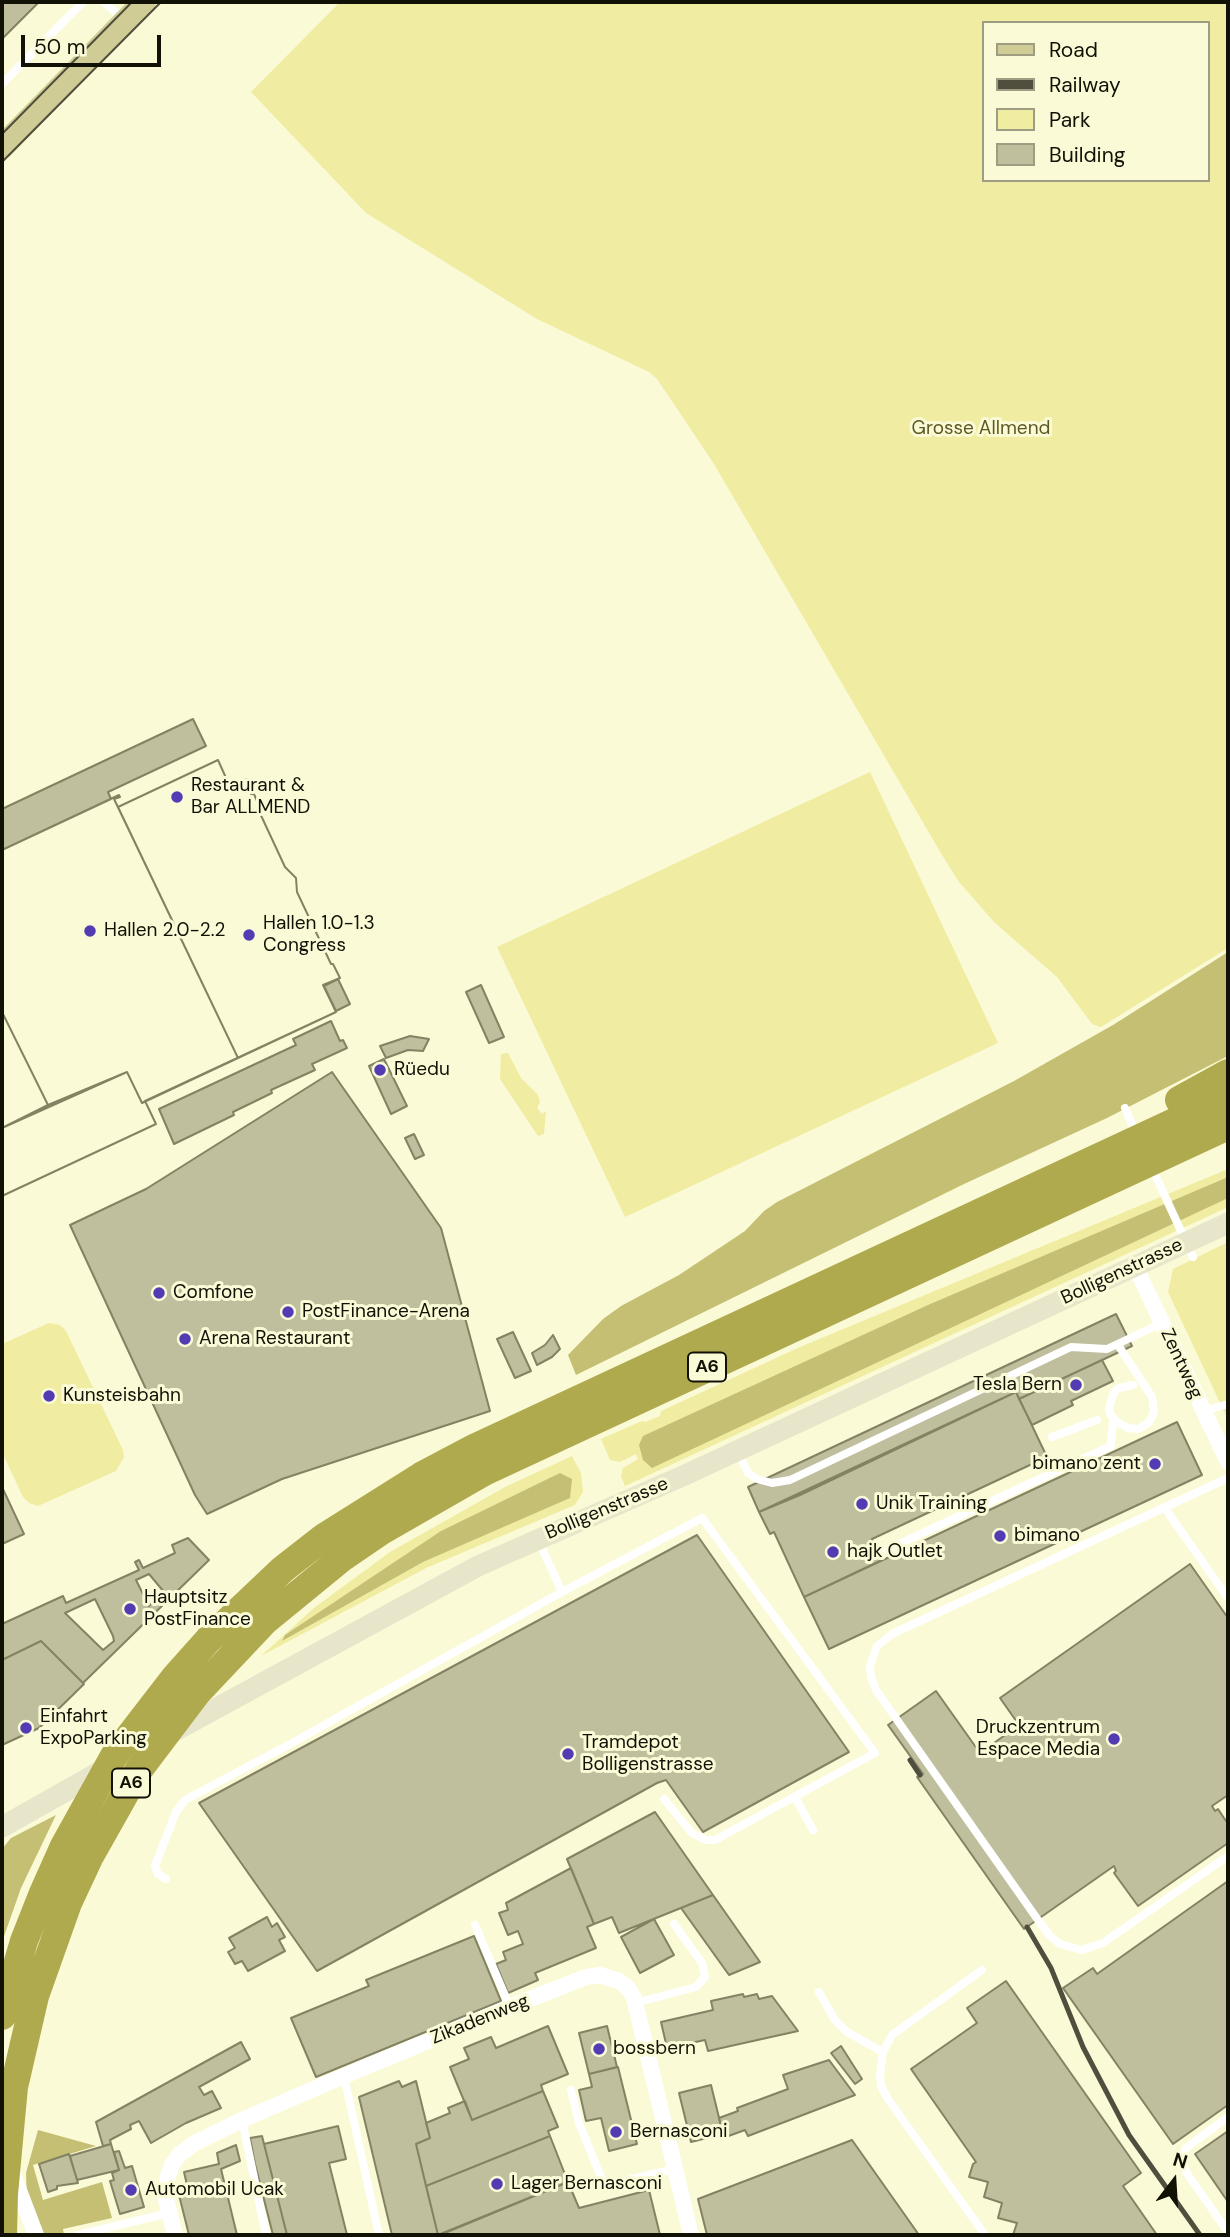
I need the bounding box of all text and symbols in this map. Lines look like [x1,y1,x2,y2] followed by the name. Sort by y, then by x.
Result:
[24,21,164,65] scale bar
[982,21,1209,182] legend
[34,33,85,61] text: 50 m
[1049,36,1098,64] text: Road
[1049,71,1121,99] text: Railway
[1049,106,1090,134] text: Park
[1049,141,1125,169] text: Building
[912,418,1050,440] park label: Grosse Allmend
[191,775,310,819] place label: Restaurant & Bar ALLMEND
[169,789,185,805] marker: Restaurant & Bar ALLMEND
[263,913,375,957] place label: Hallen 1.0-1.3 Congress
[104,920,225,942] place label: Hallen 2.0-2.2
[82,923,98,939] marker: Hallen 2.0-2.2
[241,927,257,943] marker: Hallen 1.0-1.3 Congress
[394,1059,450,1081] place label: Rüedu
[372,1062,388,1078] marker: Rüedu
[1058,1234,1186,1310] street label: Bolligenstrasse
[173,1282,254,1304] place label: Comfone
[151,1285,167,1301] marker: Comfone
[302,1301,470,1323] place label: PostFinance-Arena
[280,1304,296,1320] marker: PostFinance-Arena
[1155,1325,1207,1403] street label: Zentweg
[199,1328,350,1350] place label: Arena Restaurant
[177,1331,193,1347] marker: Arena Restaurant
[688,1352,726,1382] road number: A6
[973,1374,1062,1396] place label: Tesla Bern
[1068,1377,1084,1393] marker: Tesla Bern
[63,1385,181,1407] place label: Kunsteisbahn
[41,1388,57,1404] marker: Kunsteisbahn
[1032,1453,1141,1475] place label: bimano zent
[1147,1456,1163,1472] marker: bimano zent
[542,1473,672,1545] street label: Bolligenstrasse
[876,1493,987,1515] place label: Unik Training
[854,1496,870,1512] marker: Unik Training
[1014,1525,1080,1547] place label: bimano
[992,1528,1008,1544] marker: bimano
[847,1541,943,1563] place label: hajk Outlet
[825,1544,841,1560] marker: hajk Outlet
[144,1587,251,1631] place label: Hauptsitz PostFinance
[122,1601,138,1617] marker: Hauptsitz PostFinance
[40,1706,147,1750] place label: Einfahrt ExpoParking
[976,1717,1100,1761] place label: Druckzentrum Espace Media
[18,1720,34,1736] marker: Einfahrt ExpoParking
[1106,1731,1122,1747] marker: Druckzentrum Espace Media
[582,1732,713,1776] place label: Tramdepot Bolligenstrasse
[560,1746,576,1762] marker: Tramdepot Bolligenstrasse
[112,1768,150,1798] road number: A6
[428,1990,532,2050] street label: Zikadenweg
[613,2038,696,2060] place label: bossbern
[591,2041,607,2057] marker: bossbern
[630,2121,728,2143] place label: Bernasconi
[608,2124,624,2140] marker: Bernasconi
[1139,2146,1209,2216] north arrow
[1170,2146,1191,2174] text: N
[511,2173,662,2195] place label: Lager Bernasconi
[489,2176,505,2192] marker: Lager Bernasconi
[145,2179,284,2201] place label: Automobil Ucak
[123,2182,139,2198] marker: Automobil Ucak

